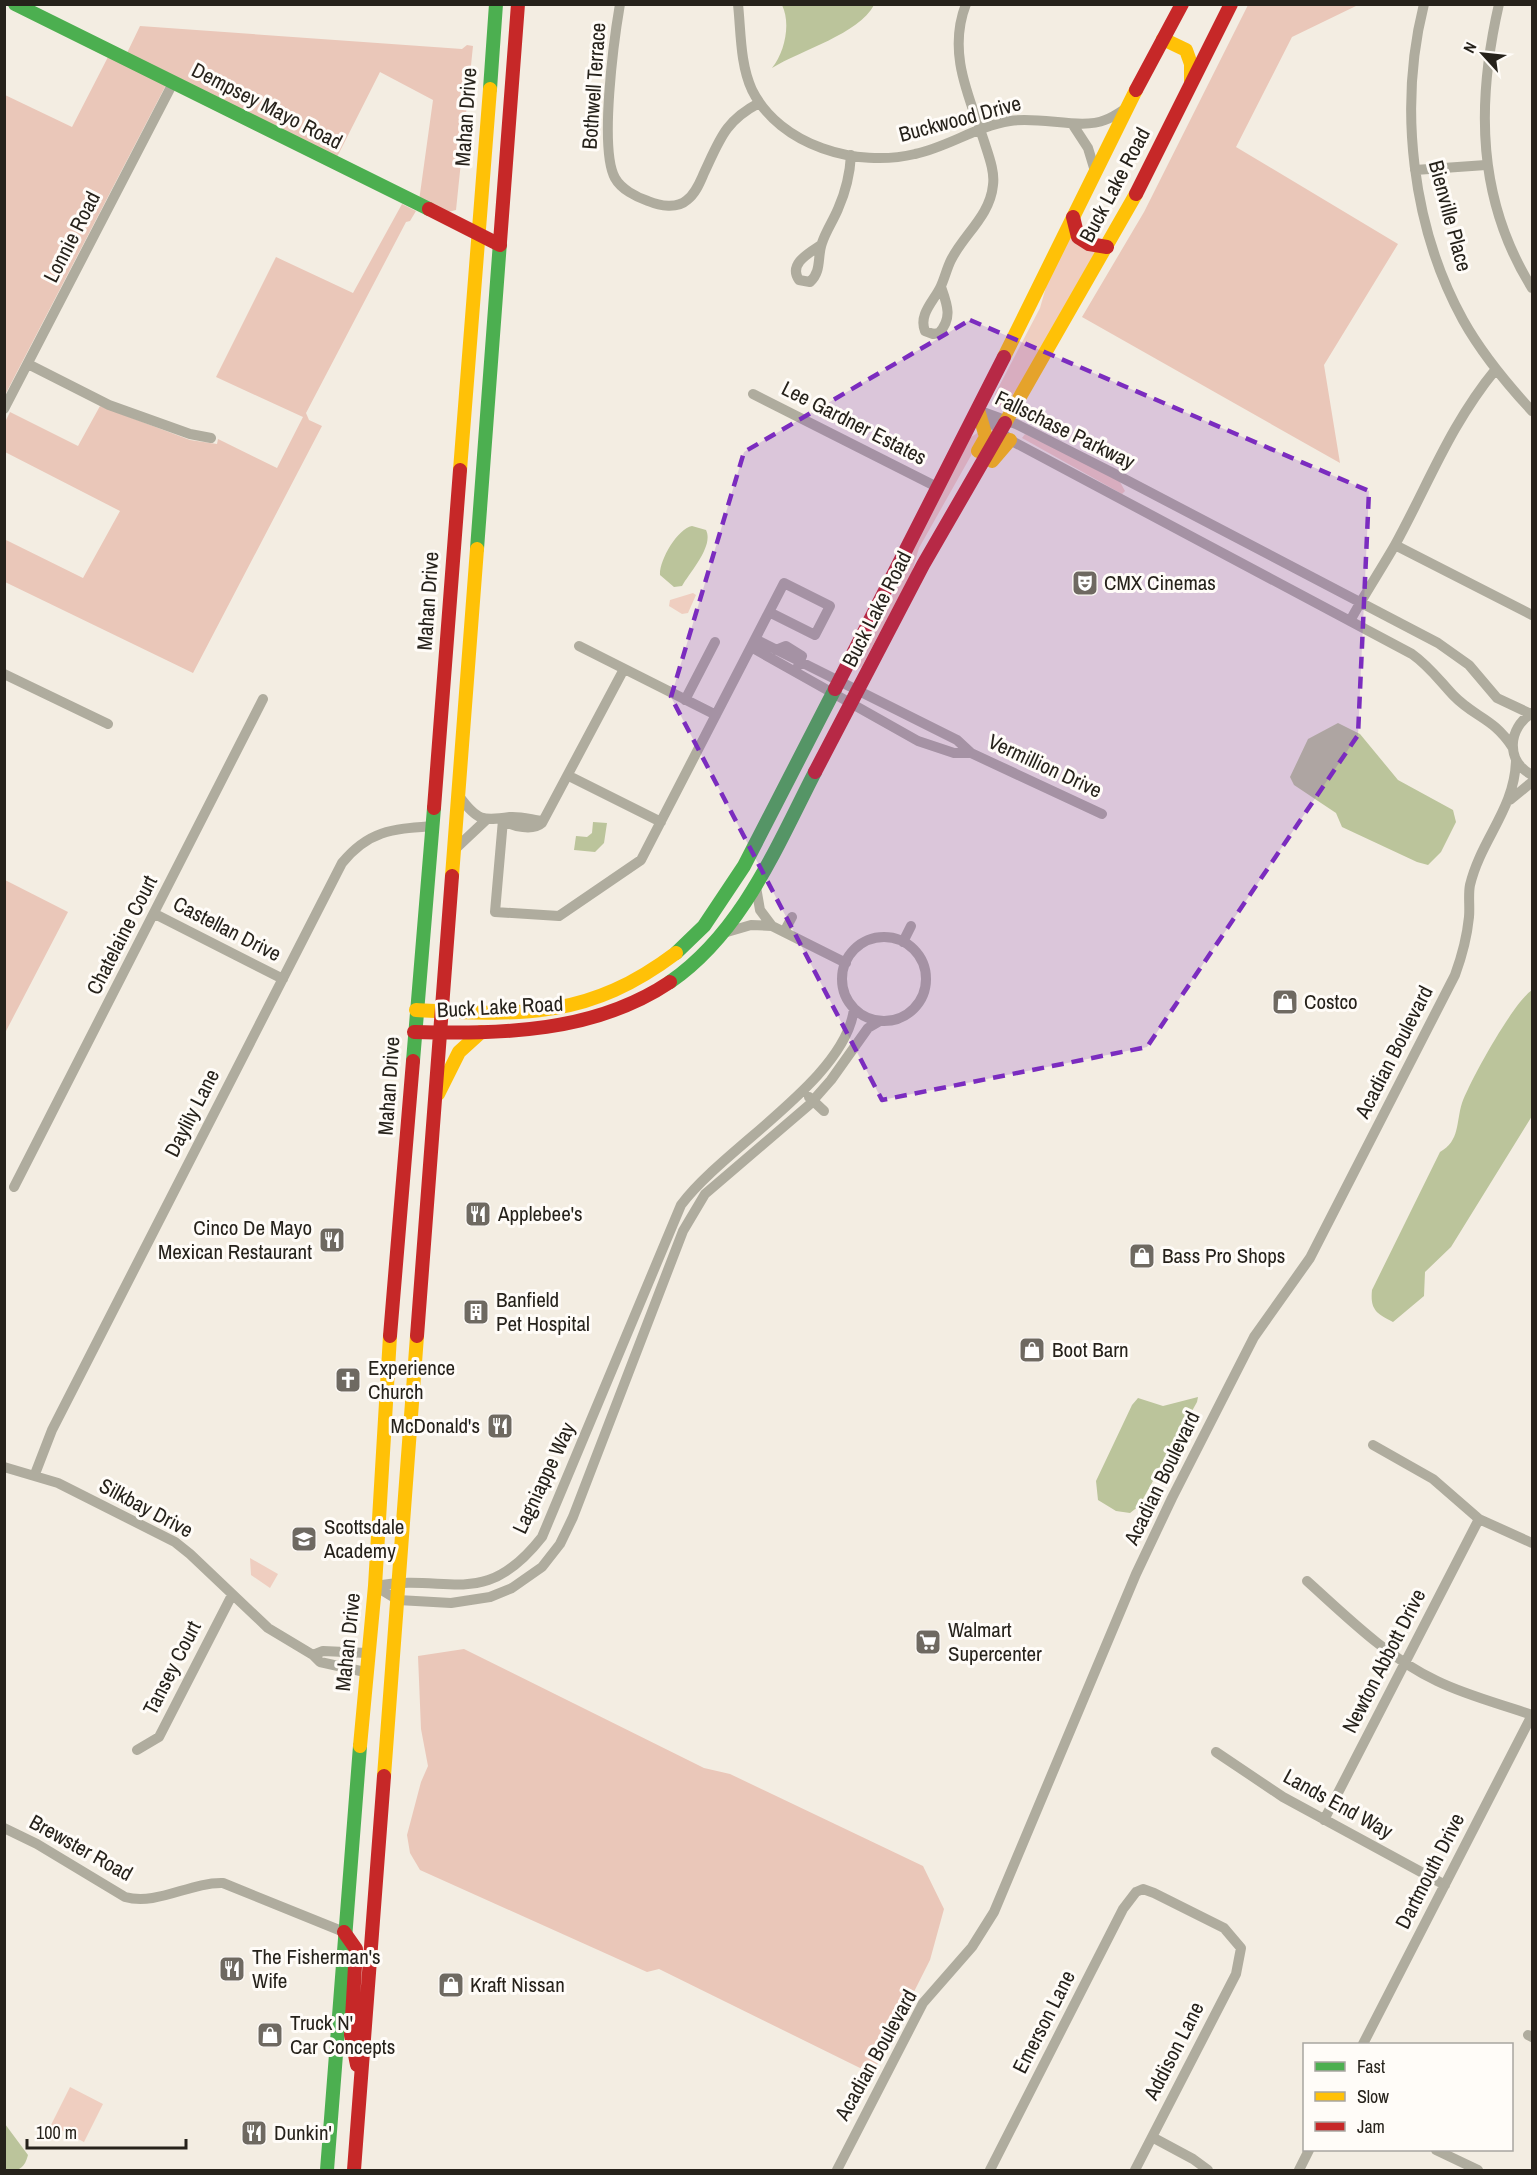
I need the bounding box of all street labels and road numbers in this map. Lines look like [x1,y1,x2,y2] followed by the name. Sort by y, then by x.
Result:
[575,22,612,150] street label: Bothwell Terrace
[187,55,348,156] street label: Dempsey Mayo Road
[448,67,483,167] street label: Mahan Drive
[896,88,1024,149] street label: Buckwood Drive
[1072,122,1157,247] street label: Buck Lake Road
[1422,157,1479,275] street label: Bienville Place
[36,186,107,287] street label: Lonnie Road
[777,374,932,472] street label: Lee Gardner Estates
[990,383,1140,476] street label: Fallschase Parkway
[835,546,918,672] street label: Buck Lake Road
[410,551,445,651] street label: Mahan Drive
[984,727,1107,805] street label: Vermillion Drive
[79,870,164,999] street label: Chatelaine Court
[168,889,286,968] street label: Castellan Drive
[1347,980,1440,1124] street label: Acadian Boulevard
[436,989,564,1024] street label: Buck Lake Road
[371,1036,406,1136] street label: Mahan Drive
[157,1064,226,1162] street label: Daylily Lane
[1116,1406,1206,1550] street label: Acadian Boulevard
[505,1417,582,1538] street label: Lagniappe Way
[94,1471,198,1544] street label: Silkbay Drive
[1335,1584,1432,1738] street label: Newton Abbott Drive
[328,1591,367,1692] street label: Mahan Drive
[136,1616,208,1720] street label: Tansey Court
[1278,1762,1398,1846] street label: Lands End Way
[24,1807,138,1888] street label: Brewster Road
[1388,1808,1471,1934] street label: Dartmouth Drive
[1005,1965,1082,2078] street label: Emerson Lane
[827,1984,924,2126] street label: Acadian Boulevard
[1136,1997,1211,2106] street label: Addison Lane

